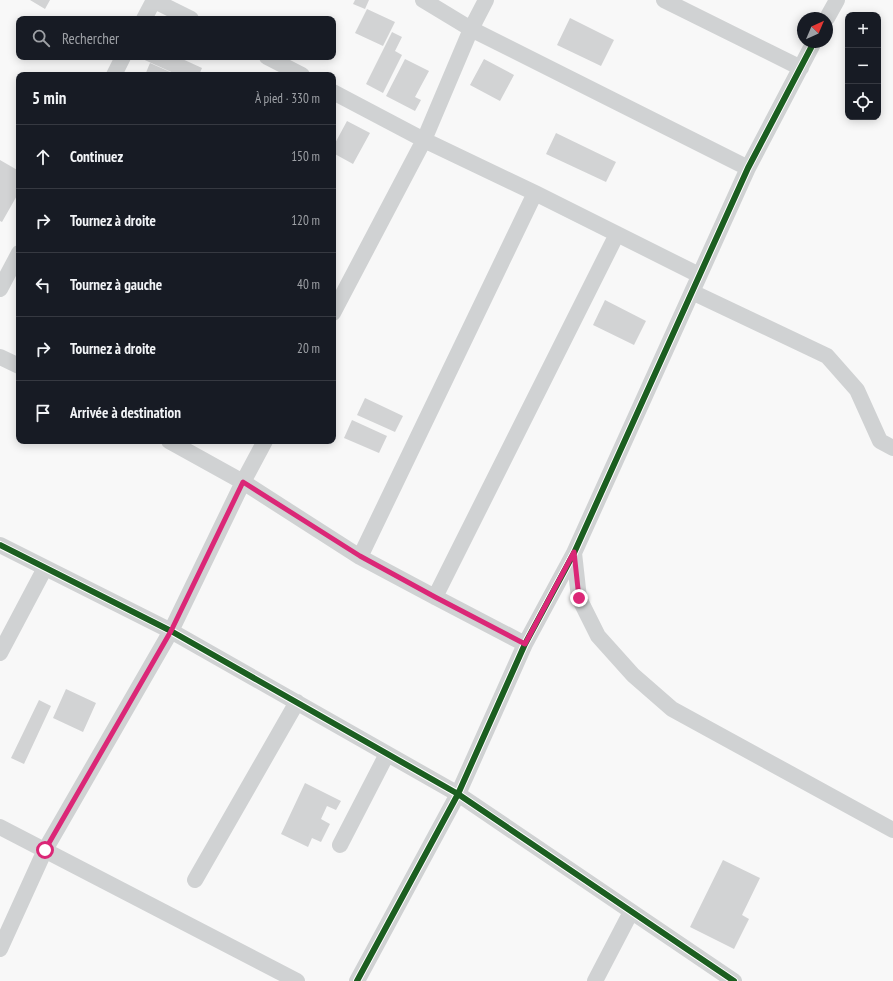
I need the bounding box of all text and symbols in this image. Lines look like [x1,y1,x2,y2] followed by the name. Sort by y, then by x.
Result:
[797,12,833,48] north arrow
[845,12,881,120] map controls
[845,12,881,48] button: +
[16,16,336,60] search box
[30,27,52,49] icon: search
[62,29,119,48] text: Rechercher
[845,48,881,84] button: −
[845,84,881,120] button: locate
[32,87,66,109] text: 5 min
[255,90,320,107] text: À pied · 330 m
[32,146,54,168] icon: ahead
[70,147,123,166] text: Continuez
[291,148,320,165] text: 150 m
[32,210,54,232] icon: right
[70,211,156,230] text: Tournez à droite
[291,212,320,229] text: 120 m
[32,274,54,296] icon: left
[70,275,162,294] text: Tournez à gauche
[297,276,320,293] text: 40 m
[32,338,54,360] icon: right
[70,339,156,358] text: Tournez à droite
[297,340,320,357] text: 20 m
[32,402,54,424] icon: arrive
[70,403,181,422] text: Arrivée à destination
[570,589,588,607] route end
[36,841,54,859] route start

